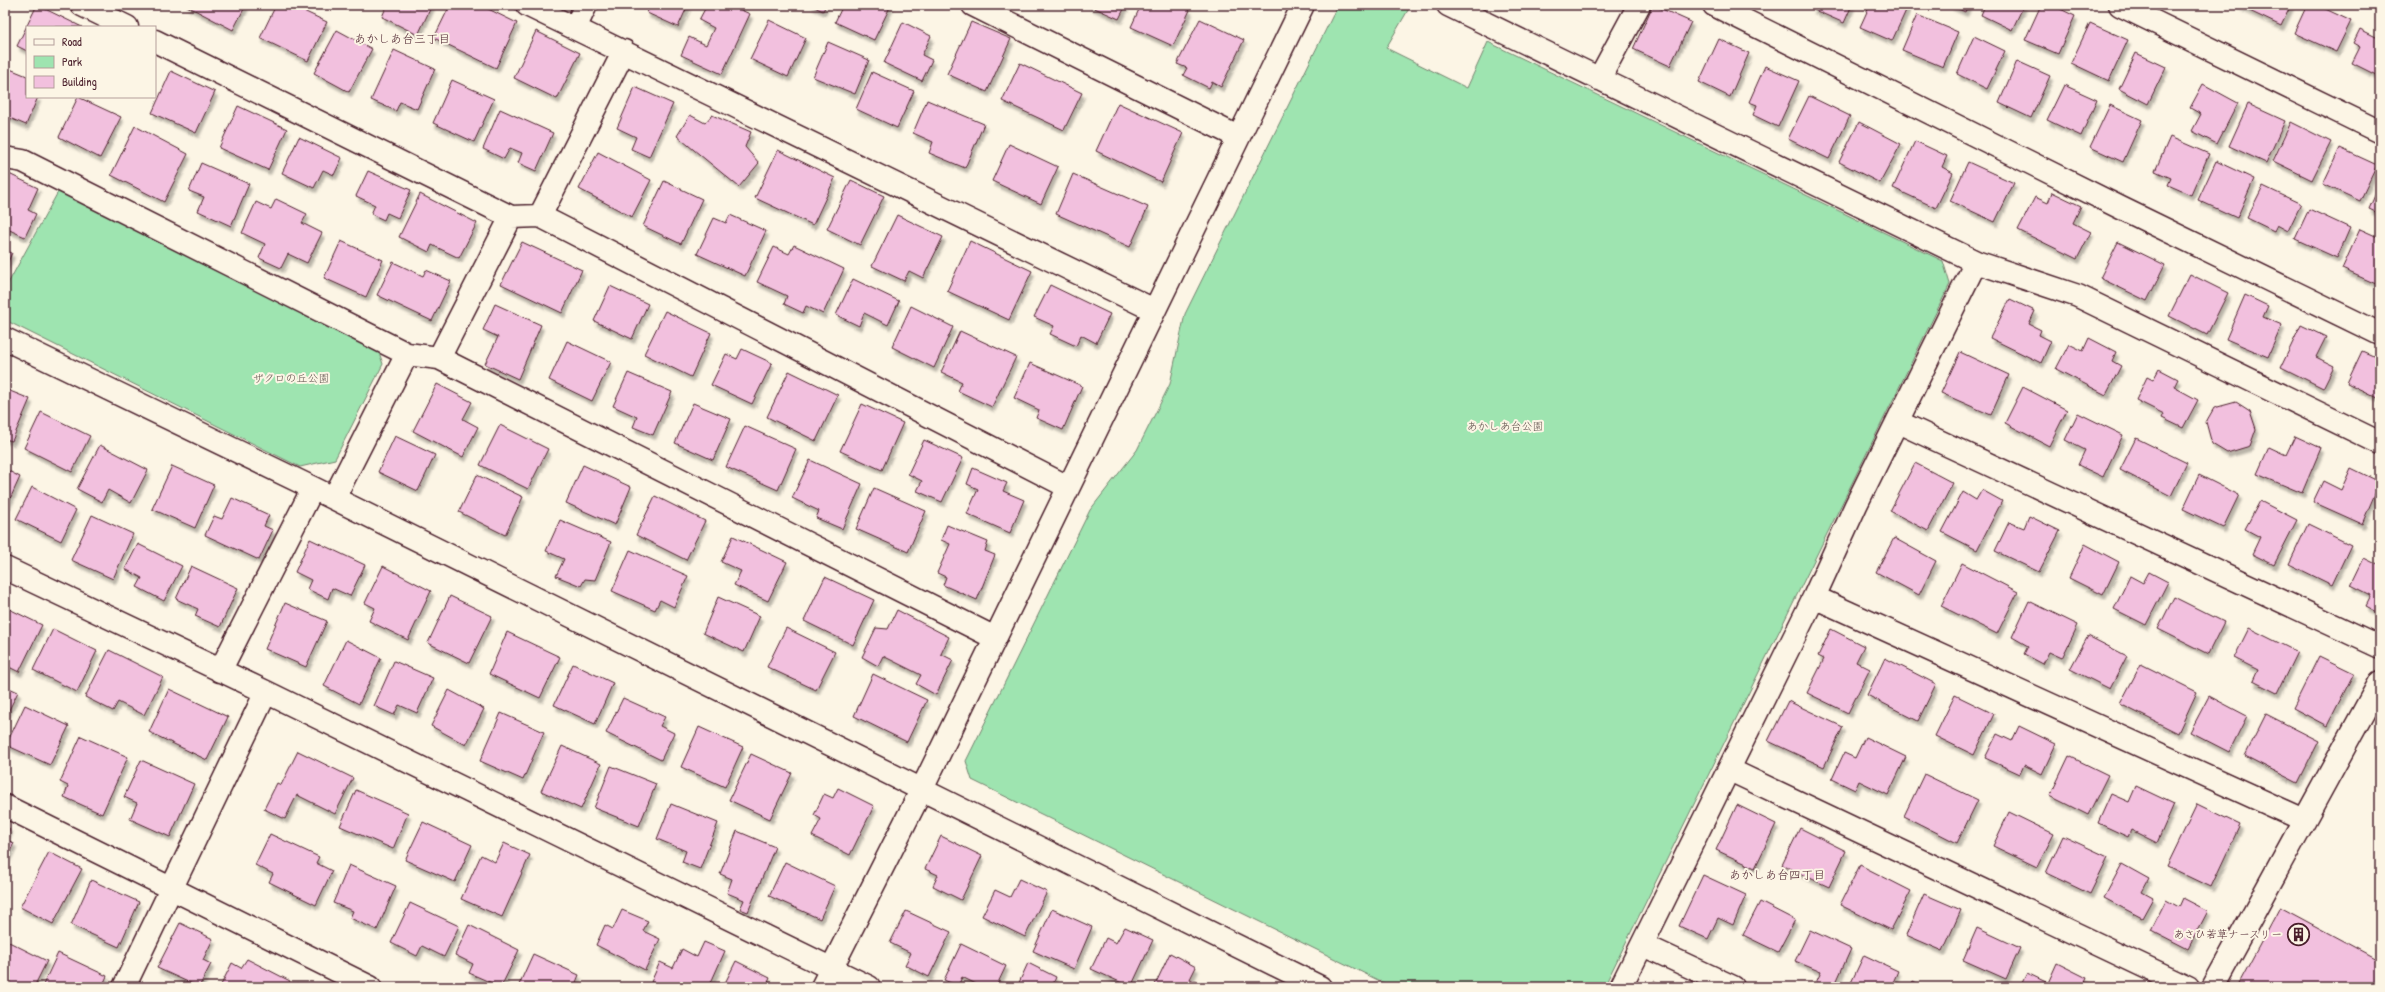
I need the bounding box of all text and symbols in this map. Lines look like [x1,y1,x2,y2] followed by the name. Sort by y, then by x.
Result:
[26,26,156,98] legend
[354,30,450,47] district label: あかしあ台三丁目
[62,33,82,50] text: Road
[62,53,82,70] text: Park
[62,73,97,90] text: Building
[253,371,329,385] park label: ザクロの丘公園
[1467,419,1544,433] park label: あかしあ台公園
[1729,866,1825,883] district label: あかしあ台四丁目
[2285,921,2311,947] building icon: あさひ若草ナースリー
[2173,927,2282,941] place label: あさひ若草ナースリー

